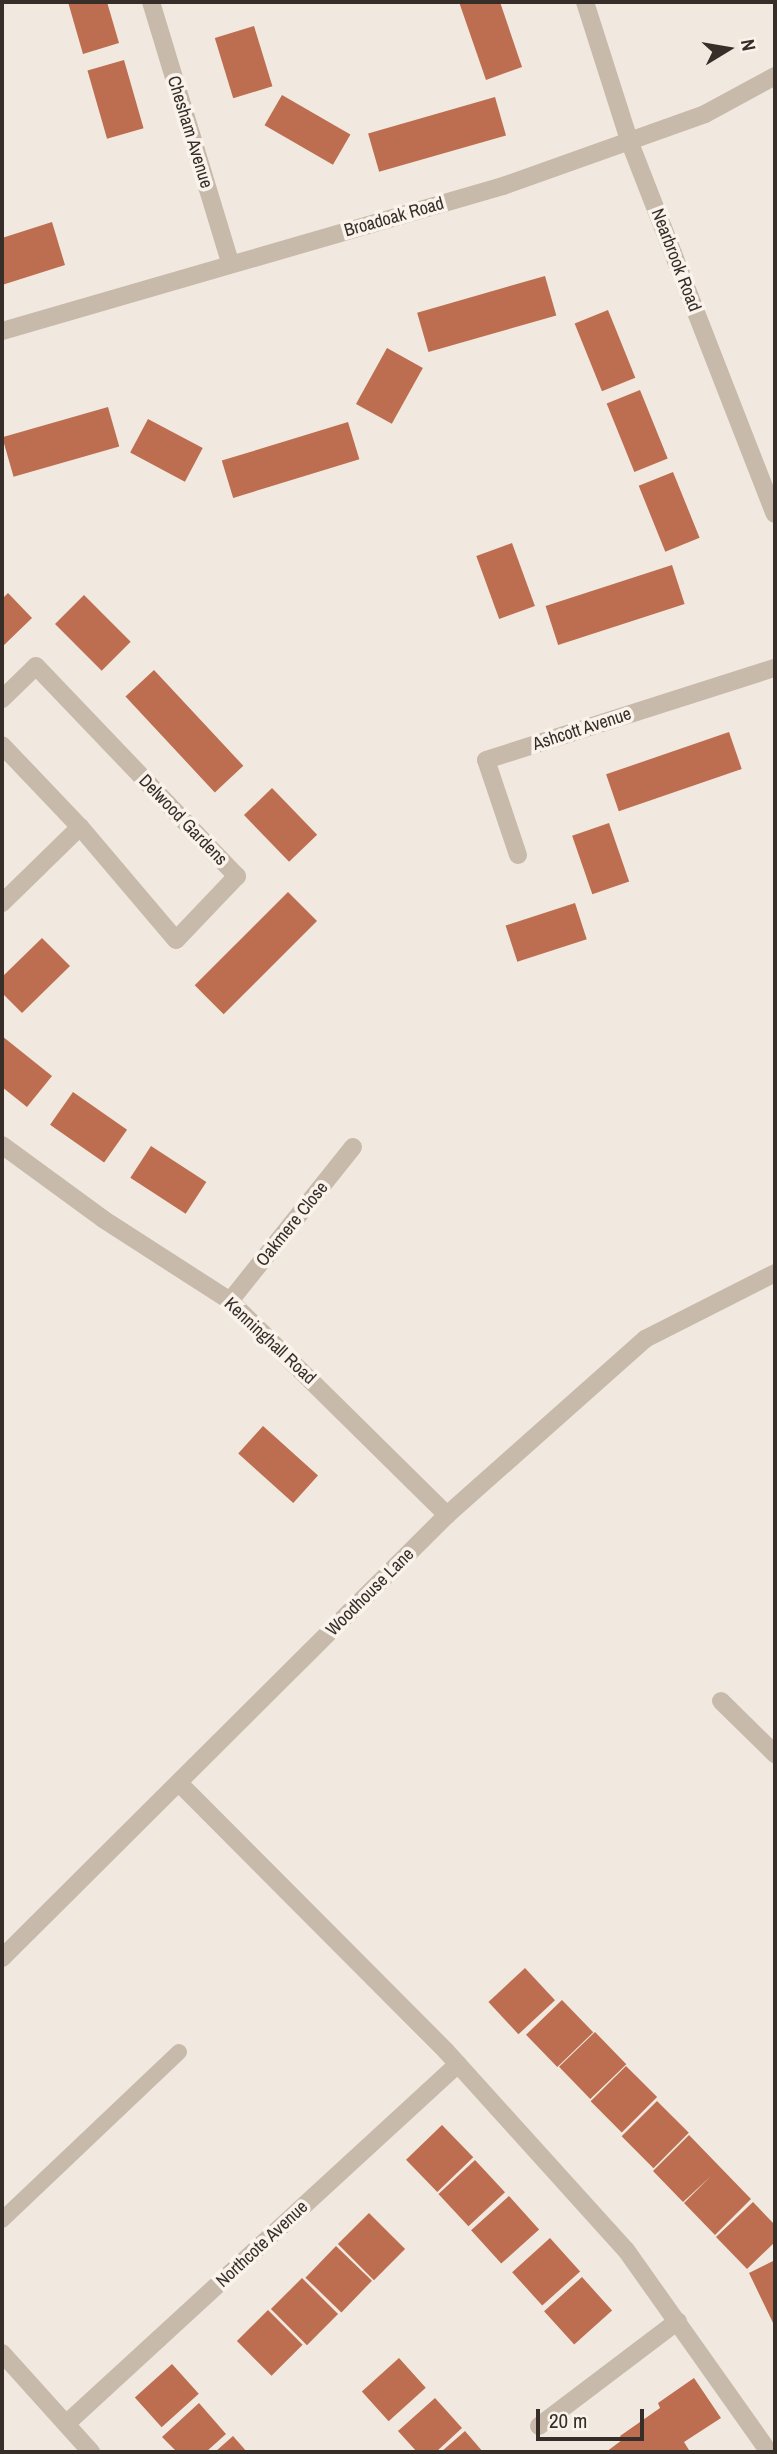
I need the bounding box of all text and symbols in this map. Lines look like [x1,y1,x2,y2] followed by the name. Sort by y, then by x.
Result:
[693,14,763,84] north arrow
[735,37,762,53] text: N
[163,73,217,191] street label: Chesham Avenue
[342,192,446,242] street label: Broadoak Road
[647,206,705,314] street label: Nearbrook Road
[530,703,634,755] street label: Ashcott Avenue
[134,770,232,870] street label: Delwood Gardens
[251,1177,333,1271] street label: Oakmere Close
[220,1293,320,1389] street label: Kenninghall Road
[322,1544,418,1640] street label: Woodhouse Lane
[212,2196,312,2292] street label: Northcote Avenue
[539,2394,648,2438] scale bar
[549,2406,587,2435] text: 20 m

